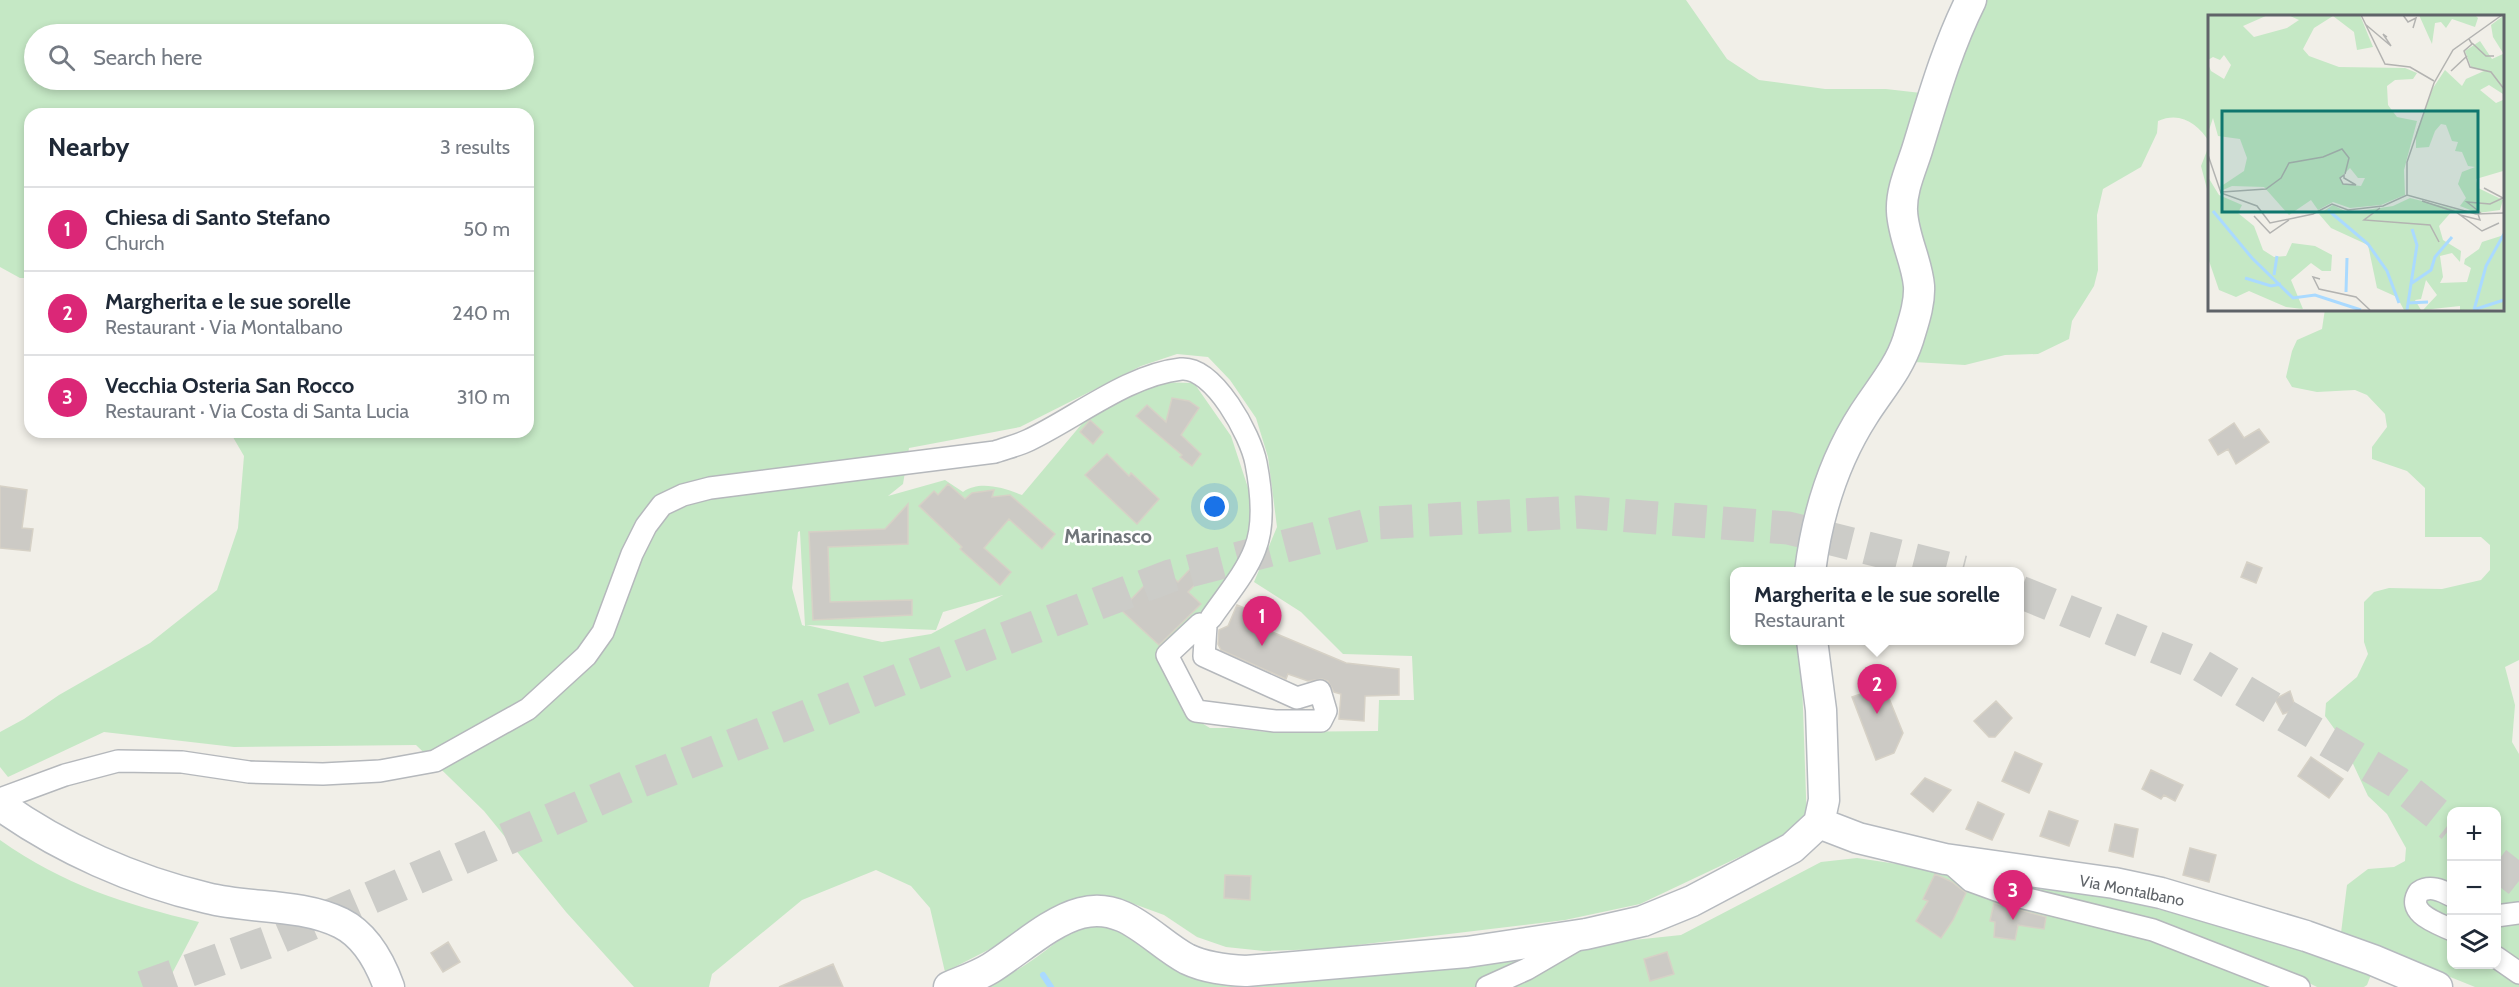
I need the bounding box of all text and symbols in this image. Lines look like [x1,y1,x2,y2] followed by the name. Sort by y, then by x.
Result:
[2208,15,2504,310] inset map
[24,24,534,90] search box
[45,41,78,74] icon: search
[93,44,202,71] text: Search here
[48,131,129,163] text: Nearby
[440,135,510,159] text: 3 results
[105,204,330,231] text: Chiesa di Santo Stefano
[64,217,71,241] text: 1
[463,217,510,241] text: 50 m
[105,231,165,255] text: Church
[105,288,351,315] text: Margherita e le sue sorelle
[62,301,73,325] text: 2
[452,301,510,325] text: 240 m
[105,315,343,339] text: Restaurant · Via Montalbano
[105,372,354,399] text: Vecchia Osteria San Rocco
[62,385,73,409] text: 3
[457,385,510,409] text: 310 m
[105,399,409,423] text: Restaurant · Via Costa di Santa Lucia
[1200,492,1229,521] your location
[1064,524,1152,548] district label: Marinasco
[1730,567,2024,645] popup
[1754,581,2000,608] text: Margherita e le sue sorelle
[1242,596,1282,646] pin: 1
[1754,608,1845,632] text: Restaurant
[1858,664,1896,714] pin: 2
[2447,807,2501,969] map controls
[2447,807,2501,861] button: +
[2447,861,2501,915] button: −
[1994,870,2032,920] pin: 3
[2078,871,2186,910] street label: Via Montalbano
[2447,915,2501,969] button: layers

